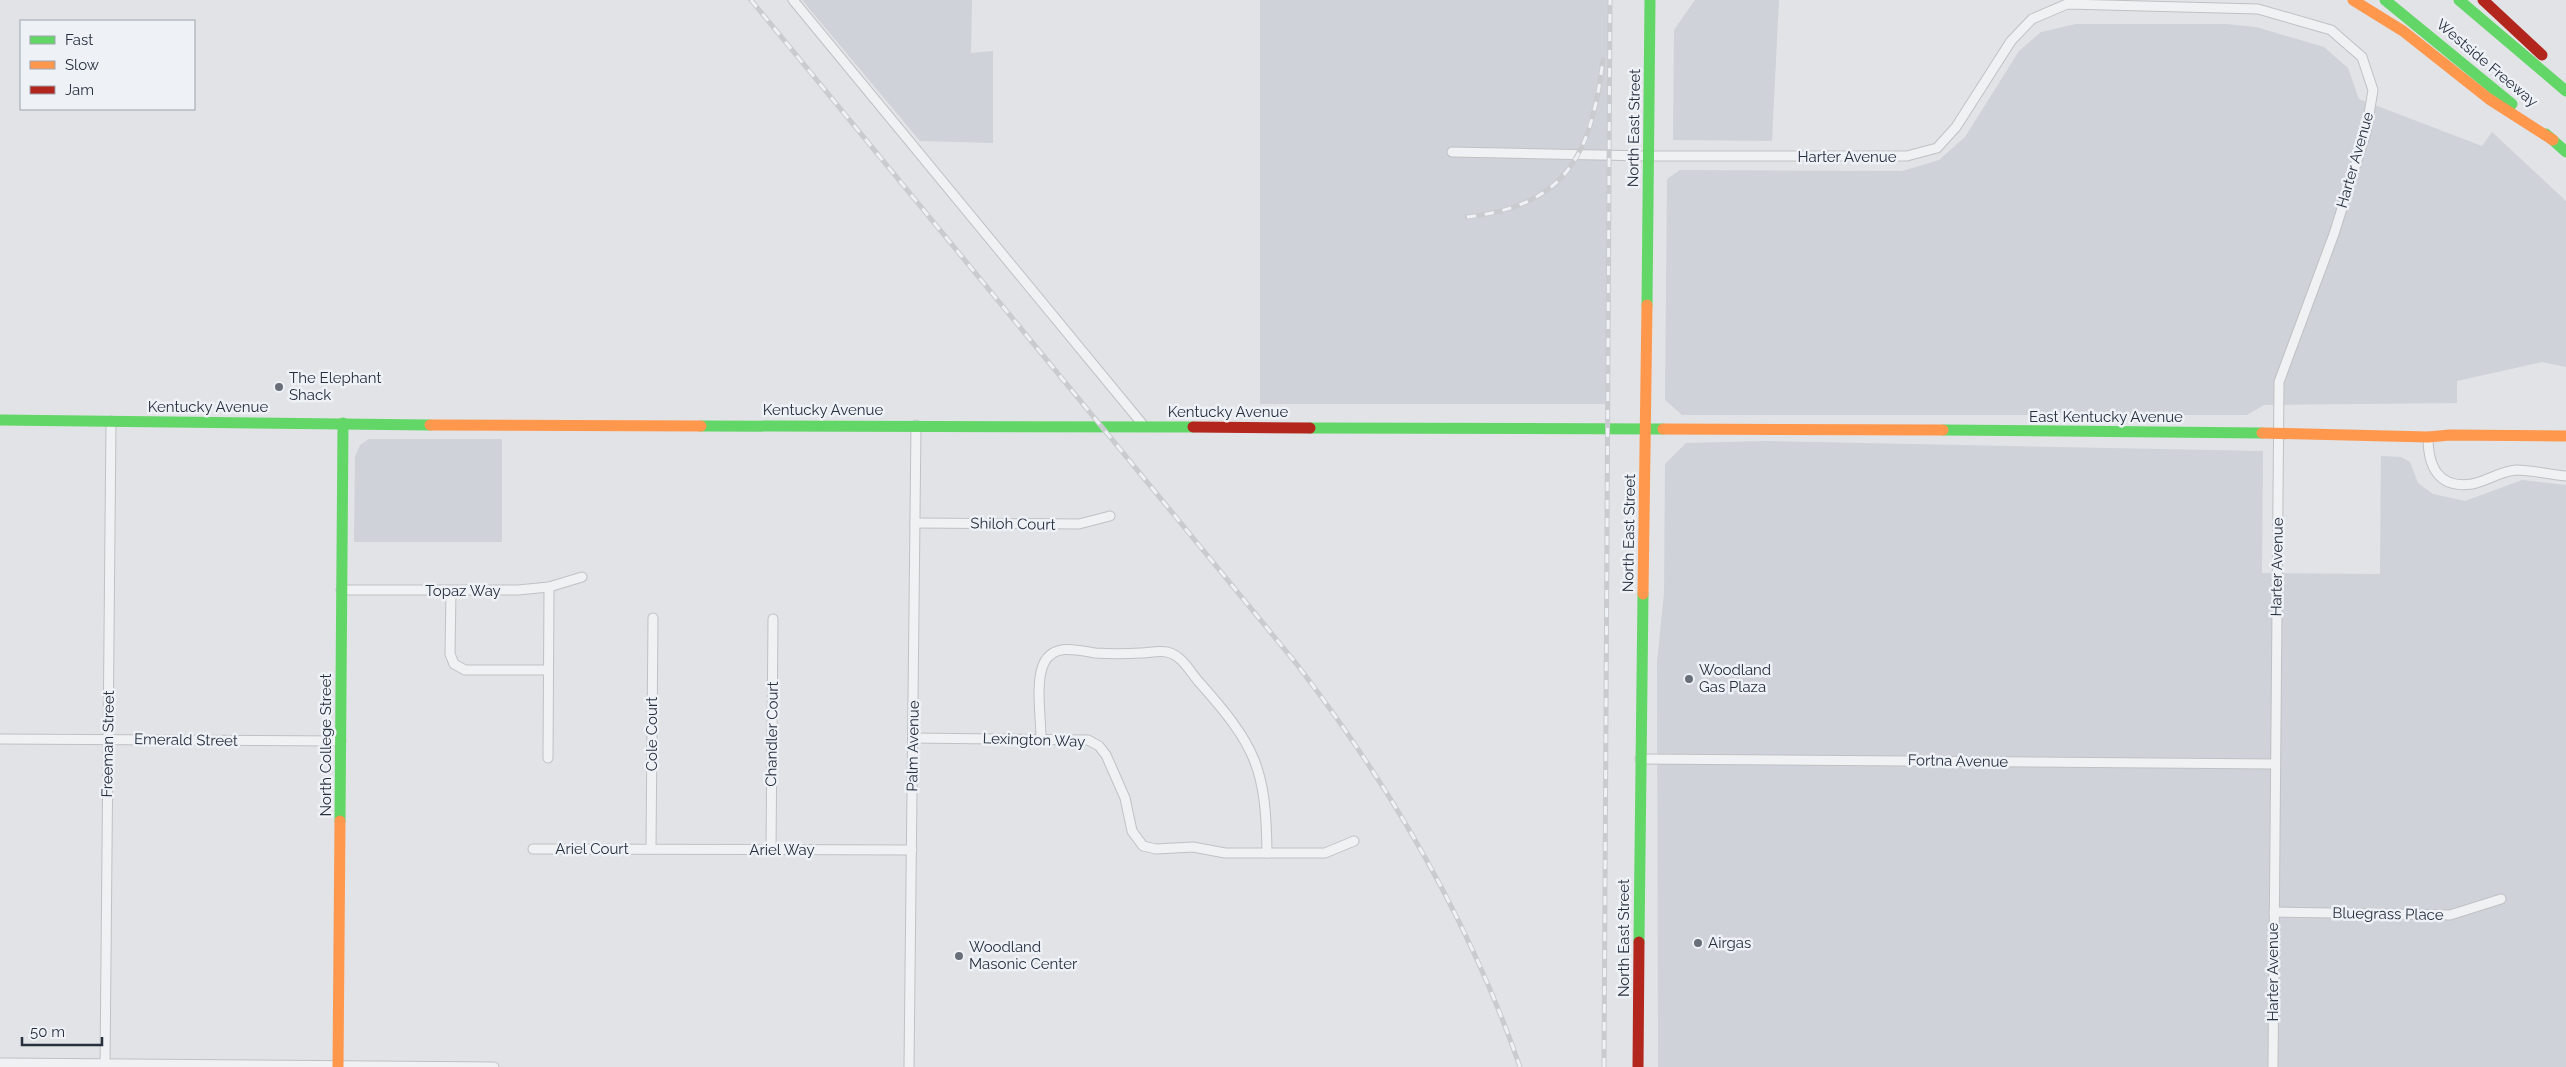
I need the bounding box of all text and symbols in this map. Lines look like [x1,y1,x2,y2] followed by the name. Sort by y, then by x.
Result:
[2433,15,2541,111] street label: Westside Freeway
[20,20,195,110] legend
[65,31,93,49] text: Fast
[65,56,99,74] text: Slow
[1624,69,1644,187] street label: North East Street
[65,81,94,99] text: Jam
[2333,110,2377,210] street label: Harter Avenue
[1797,148,1897,166] street label: Harter Avenue
[289,369,381,404] place label: The Elephant Shack
[273,381,285,393] marker: The Elephant Shack
[148,398,268,416] street label: Kentucky Avenue
[763,401,883,419] street label: Kentucky Avenue
[1168,403,1288,421] street label: Kentucky Avenue
[2029,408,2183,426] street label: East Kentucky Avenue
[1619,474,1639,592] street label: North East Street
[970,514,1056,534] street label: Shiloh Court
[2267,517,2287,617] street label: Harter Avenue
[425,582,501,600] street label: Topaz Way
[1699,661,1771,696] place label: Woodland Gas Plaza
[1683,673,1695,685] marker: Woodland Gas Plaza
[317,674,335,816] street label: North College Street
[762,681,782,787] street label: Chandler Court
[98,690,118,798] street label: Freeman Street
[643,697,661,771] street label: Cole Court
[903,700,923,792] street label: Palm Avenue
[982,729,1086,751] street label: Lexington Way
[134,730,238,750] street label: Emerald Street
[1908,751,2009,771] street label: Fortna Avenue
[555,840,629,858] street label: Ariel Court
[749,841,815,859] street label: Ariel Way
[1615,879,1633,997] street label: North East Street
[2332,904,2444,924] street label: Bluegrass Place
[2264,922,2282,1022] street label: Harter Avenue
[1708,934,1751,952] place label: Airgas
[1692,937,1704,949] marker: Airgas
[969,938,1078,973] place label: Woodland Masonic Center
[953,950,965,962] marker: Woodland Masonic Center
[22,1014,102,1046] scale bar
[30,1023,65,1041] text: 50 m

